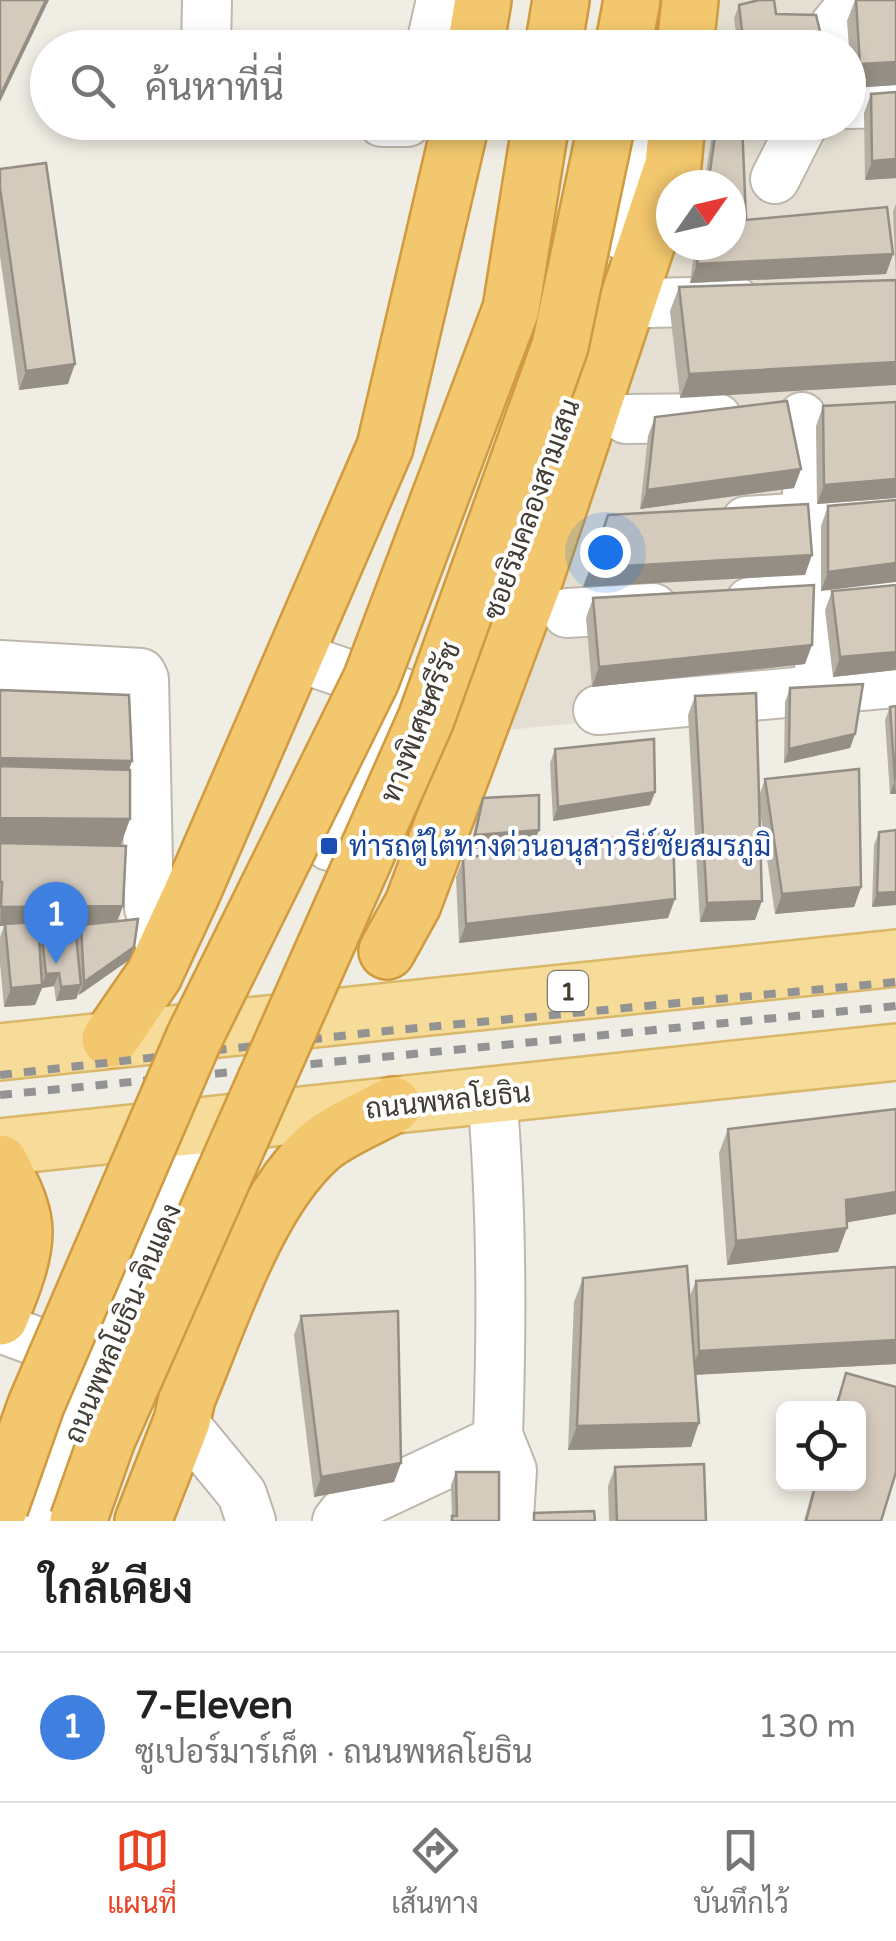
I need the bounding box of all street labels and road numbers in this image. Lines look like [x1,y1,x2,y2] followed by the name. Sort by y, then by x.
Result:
[476,394,588,624] street label: ซอยริมคลองสามเสน
[371,636,469,808] street label: ทางพิเศษศรีรัช
[548,971,588,1011] road number: 1
[364,1072,532,1127] street label: ถนนพหลโยธิน
[54,1197,189,1448] street label: ถนนพหลโยธิน-ดินแดง

